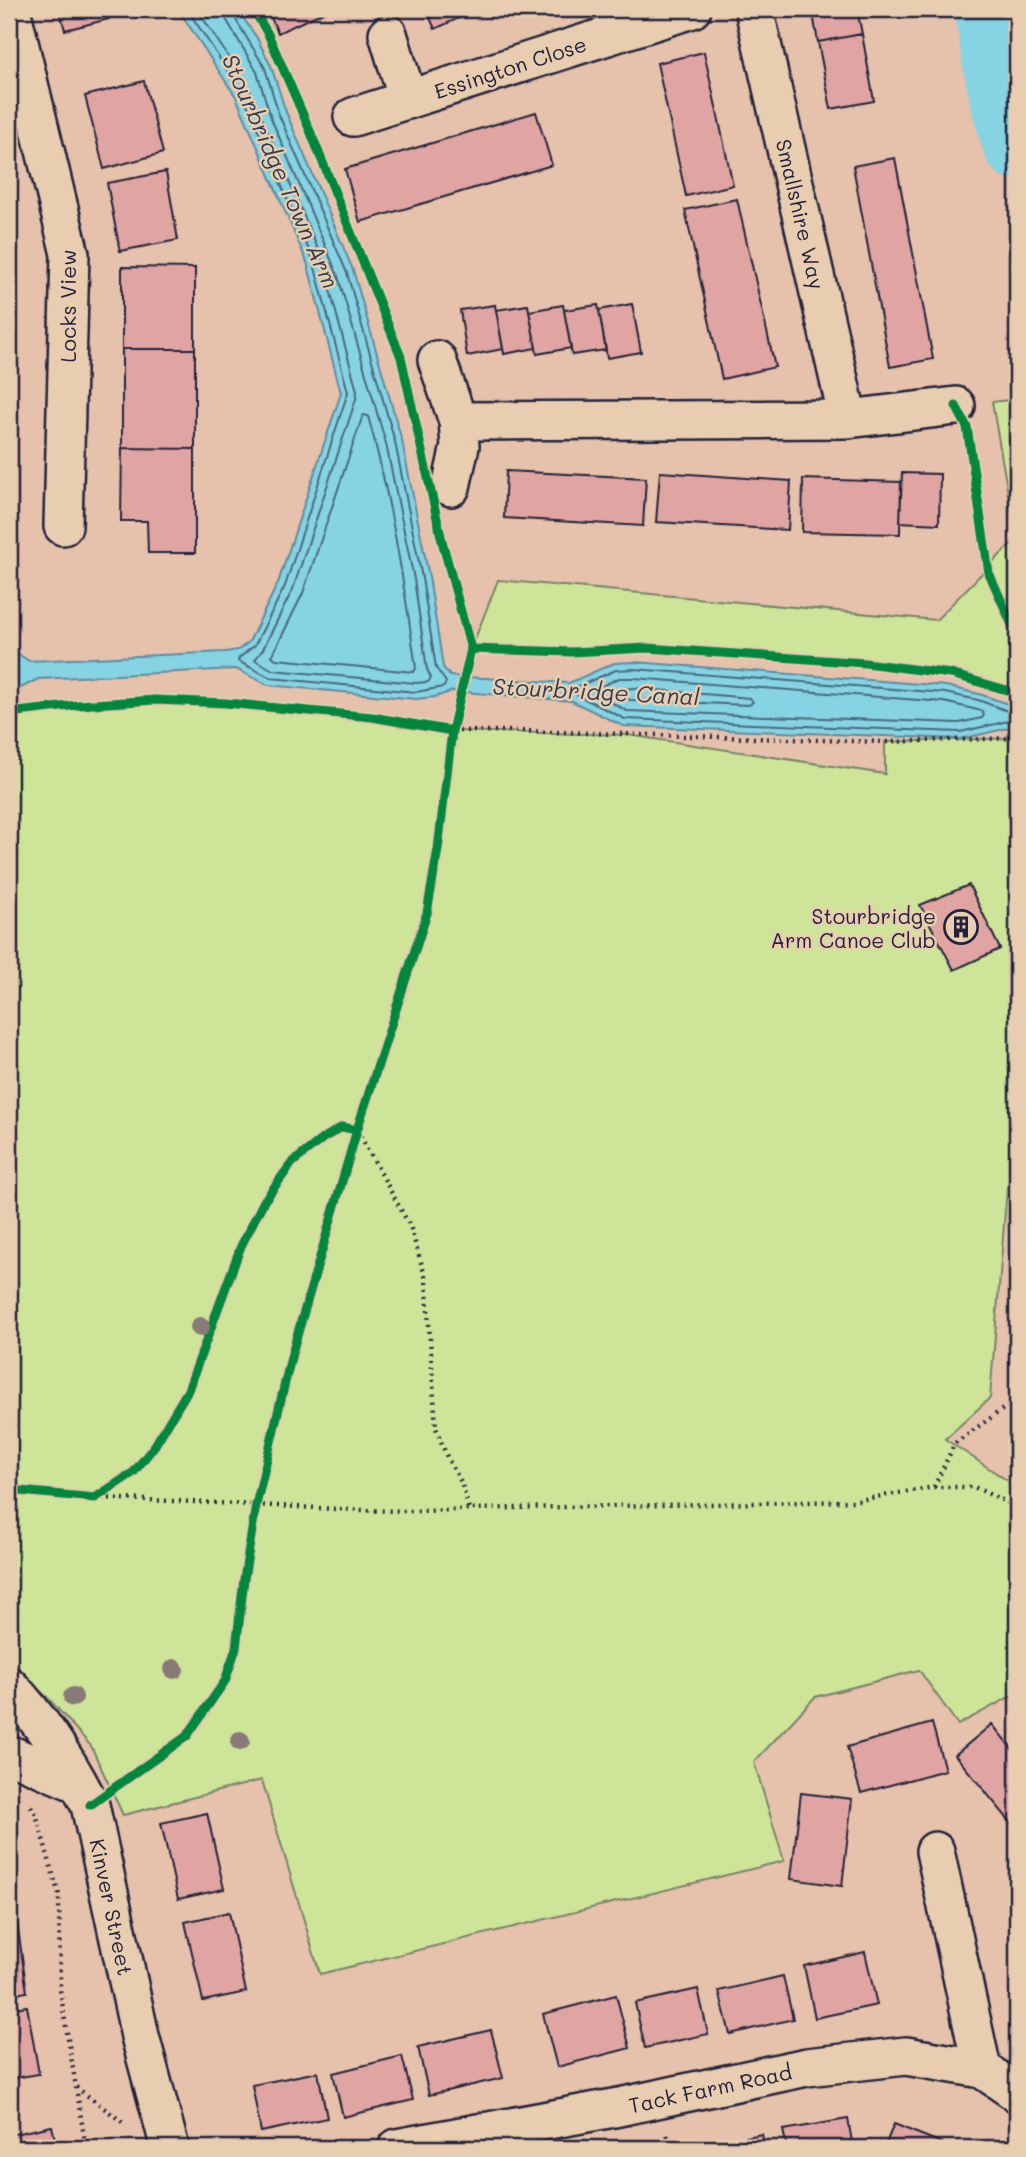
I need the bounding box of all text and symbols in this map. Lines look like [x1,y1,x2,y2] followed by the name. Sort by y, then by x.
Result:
[430,30,590,104] street label: Essington Close
[216,49,346,293] water label: Stourbridge Town Arm
[771,136,831,292] street label: Smallshire Way
[54,249,81,363] street label: Locks View
[492,671,700,711] water label: Stourbridge Canal
[770,902,936,953] place label: Stourbridge Arm Canoe Club
[942,908,980,946] building icon: Stourbridge Arm Canoe Club
[84,1836,140,1978] street label: Kinver Street
[626,2058,794,2118] street label: Tack Farm Road

